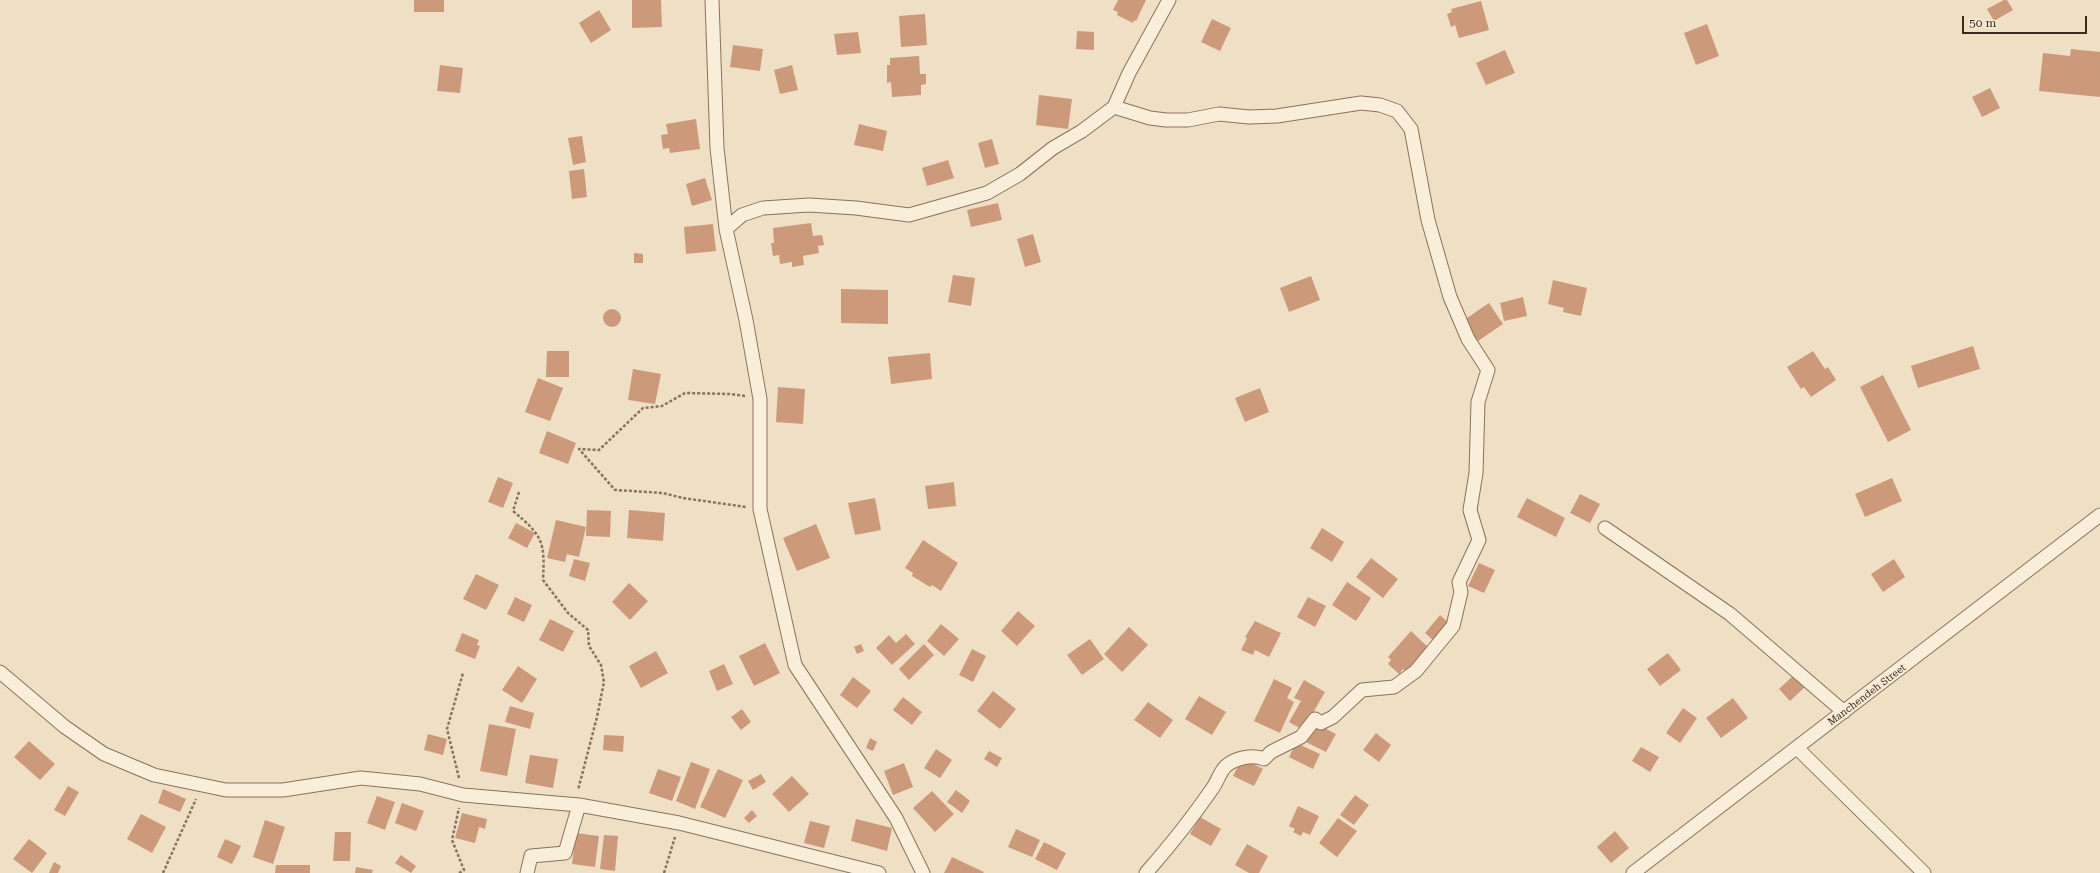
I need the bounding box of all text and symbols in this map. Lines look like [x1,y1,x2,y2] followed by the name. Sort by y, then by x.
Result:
[1964,8,2089,34] scale bar
[1969,16,1996,30] text: 50 m
[1826,662,1908,728] street label: Manchendeh Street

